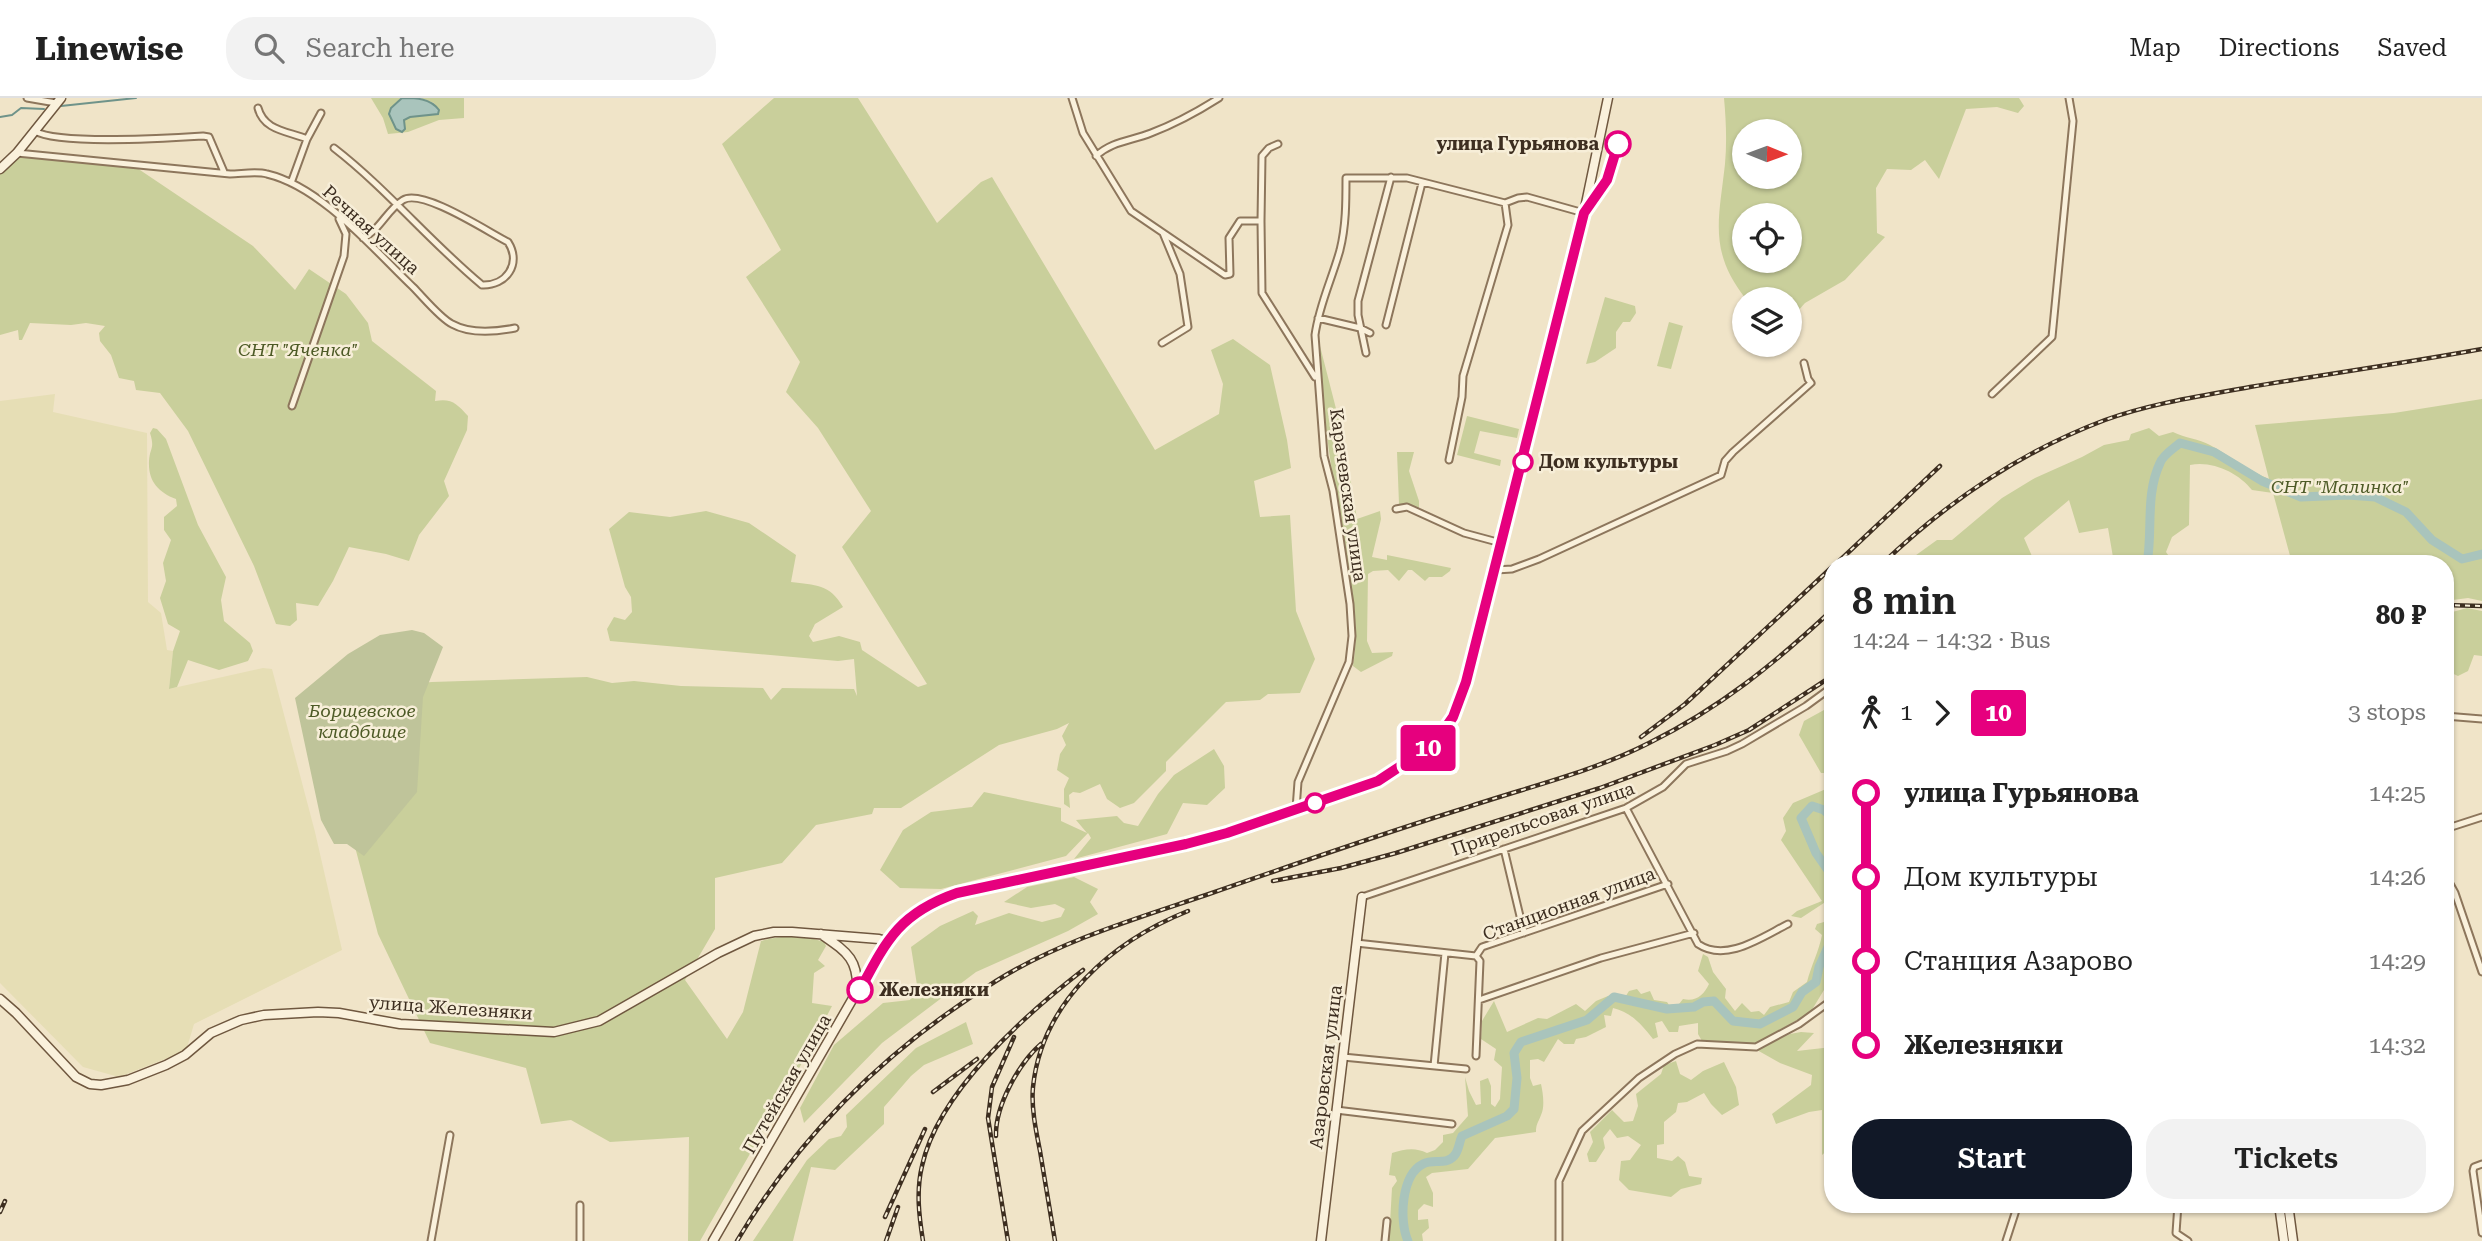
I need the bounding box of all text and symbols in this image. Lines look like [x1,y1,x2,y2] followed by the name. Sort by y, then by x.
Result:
[226,17,716,80] search box
[35,29,184,68] text: Linewise
[250,29,288,67] icon: search
[306,33,455,63] text: Search here
[2129,34,2181,62] text: Map
[2219,34,2339,62] text: Directions
[2377,34,2447,62] text: Saved
[1732,119,1802,189] north arrow
[1732,119,1802,357] map controls
[1605,131,1631,157] marker: улица Гурьянова
[1437,133,1599,154] place label: улица Гурьянова
[319,181,424,279] street label: Речная улица
[1732,203,1802,273] button: locate
[1732,287,1802,357] button: layers
[238,339,358,360] park label: СНТ "Яченка"
[1326,407,1371,583] street label: Карачевская улица
[1539,451,1678,472] place label: Дом культуры
[1513,452,1533,472] marker: Дом культуры
[2271,476,2409,497] park label: СНТ "Малинка"
[1852,579,1957,623] text: 8 min
[2376,600,2426,630] text: 80 ₽
[1852,627,2050,654] text: 14:24 – 14:32 · Bus
[1852,694,1890,732] icon: walk
[1923,694,1961,732] icon: forward
[1900,699,1913,726] text: 1
[1985,699,2012,727] text: 10
[2348,699,2426,726] text: 3 stops
[307,700,416,742] park label: Борщевское кладбище
[1396,725,1460,771] line badge: 10
[1415,734,1441,762] text: 10
[1449,777,1637,860] street label: Прирельсовая улица
[1904,778,2139,808] text: улица Гурьянова
[2369,780,2426,807] text: 14:25
[1305,793,1325,813] unlabelled marker
[1480,862,1658,945] street label: Станционная улица
[1904,862,2098,892] text: Дом культуры
[2369,864,2426,891] text: 14:26
[1904,946,2133,976] text: Станция Азарово
[2369,948,2426,975] text: 14:29
[847,977,873,1003] marker: Железняки
[879,979,989,1000] place label: Железняки
[1305,984,1346,1150] street label: Азаровская улица
[368,991,534,1024] street label: улица Железняки
[738,1010,835,1157] street label: Путейская улица
[1904,1030,2063,1060] text: Железняки
[2369,1032,2426,1059] text: 14:32
[1852,1119,2132,1199] button: Start
[2146,1119,2426,1199] button: Tickets

